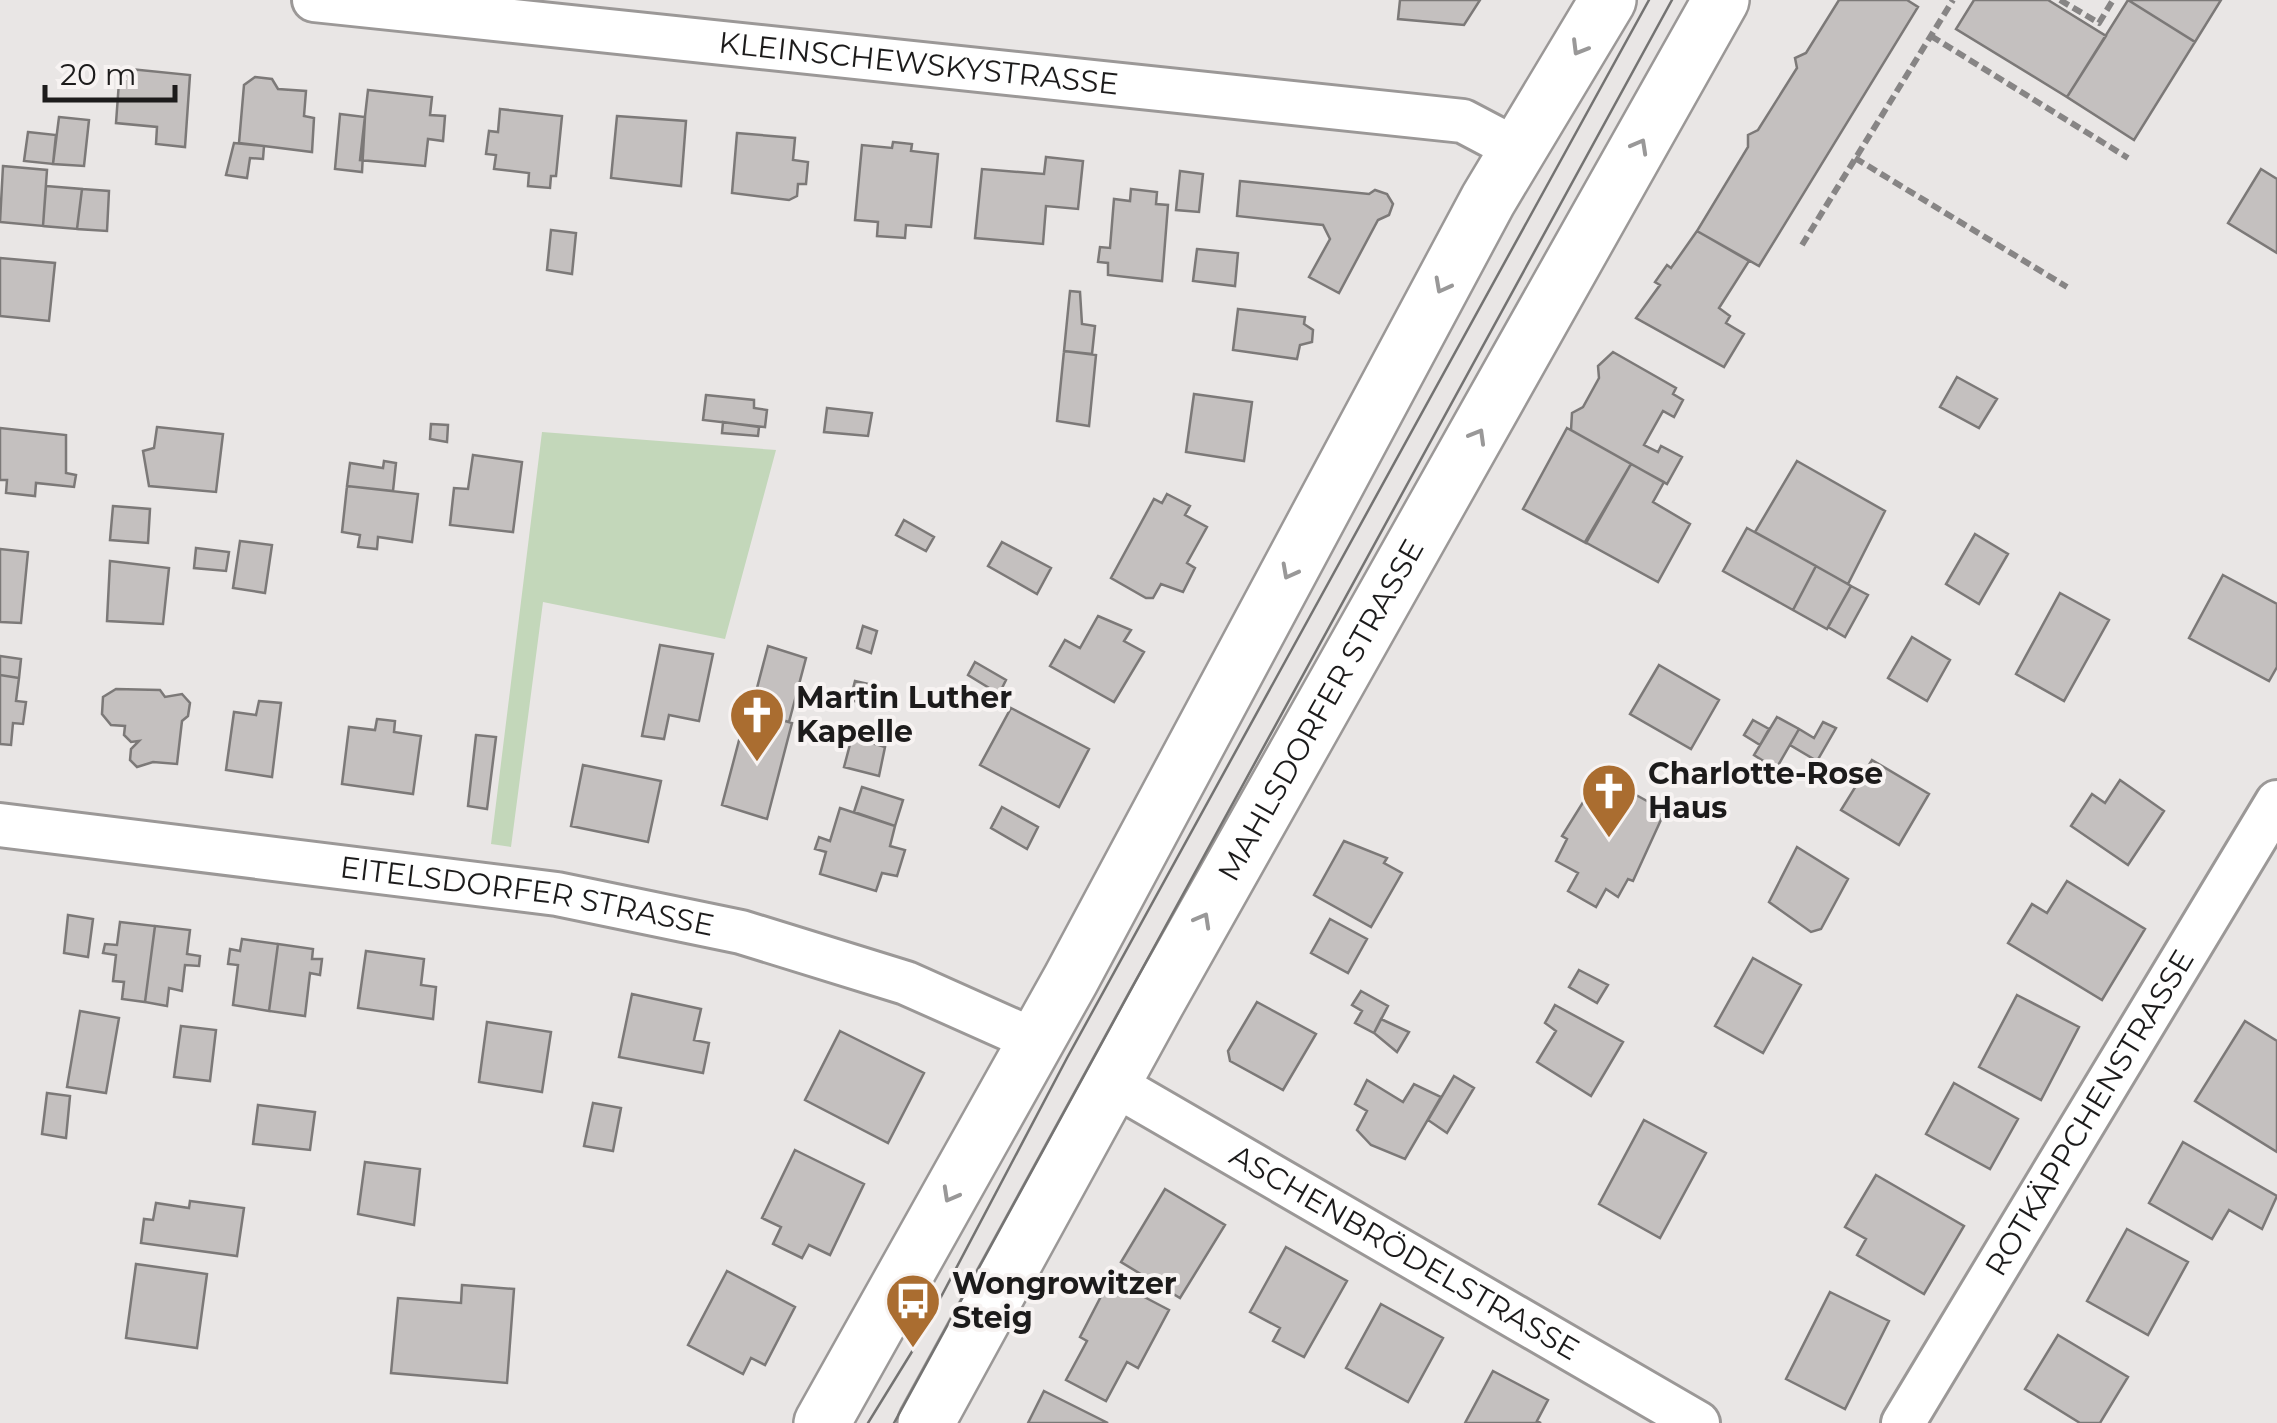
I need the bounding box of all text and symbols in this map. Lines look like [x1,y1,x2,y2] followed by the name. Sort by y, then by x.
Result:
[717,24,1121,103] street label: KLEINSCHEWSKYSTRASSE
[1572,37,1591,55] one-way arrow
[45,40,175,102] scale bar
[60,56,137,93] text: 20 m
[1628,139,1648,157] one-way arrow
[1435,275,1454,293] one-way arrow
[1465,428,1485,446] one-way arrow
[1210,533,1432,887] street label: MAHLSDORFER STRASSE
[1281,562,1301,580] one-way arrow
[796,679,1012,750] place label: Martin Luther Kapelle
[727,685,787,764] church icon: Martin Luther Kapelle
[1648,755,1883,826] place label: Charlotte-Rose Haus
[1579,761,1639,840] church icon: Charlotte-Rose Haus
[338,848,717,944] street label: EITELSDORFER STRASSE
[1190,913,1210,931] one-way arrow
[1977,943,2202,1283] street label: ROTKÄPPCHENSTRASSE
[1223,1136,1586,1368] street label: ASCHENBRÖDELSTRASSE
[943,1184,962,1202] one-way arrow
[952,1265,1177,1336] place label: Wongrowitzer Steig
[883,1271,943,1350] bus stop icon: Wongrowitzer Steig

